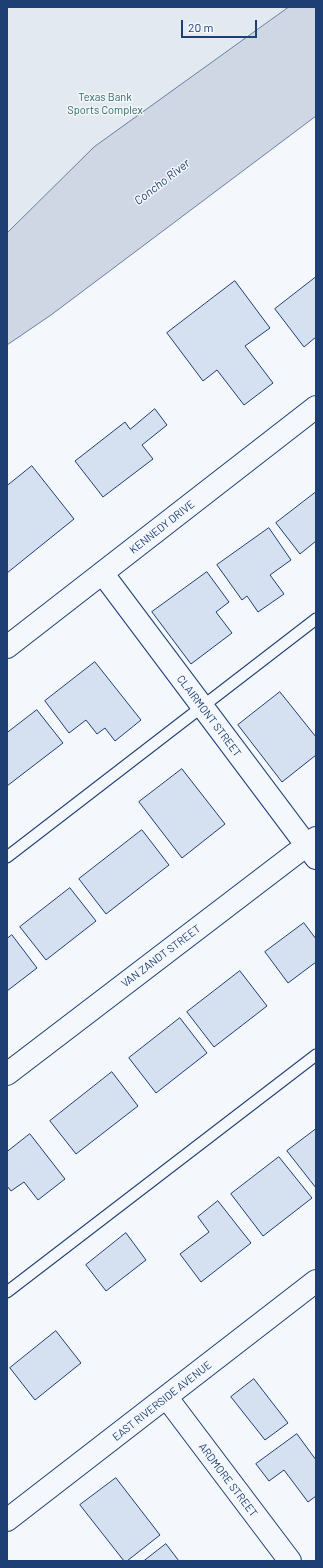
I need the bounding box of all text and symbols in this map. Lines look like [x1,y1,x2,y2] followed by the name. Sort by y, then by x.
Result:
[183,12,259,38] scale bar
[188,20,214,34] text: 20 m
[67,90,143,116] park label: Texas Bank Sports Complex
[131,156,193,208] water label: Concho River
[127,497,197,557] street label: KENNEDY DRIVE
[174,672,244,760] street label: CLAIRMONT STREET
[119,922,203,990] street label: VAN ZANDT STREET
[110,1358,214,1444] street label: EAST RIVERSIDE AVENUE
[196,1440,260,1520] street label: ARDMORE STREET

